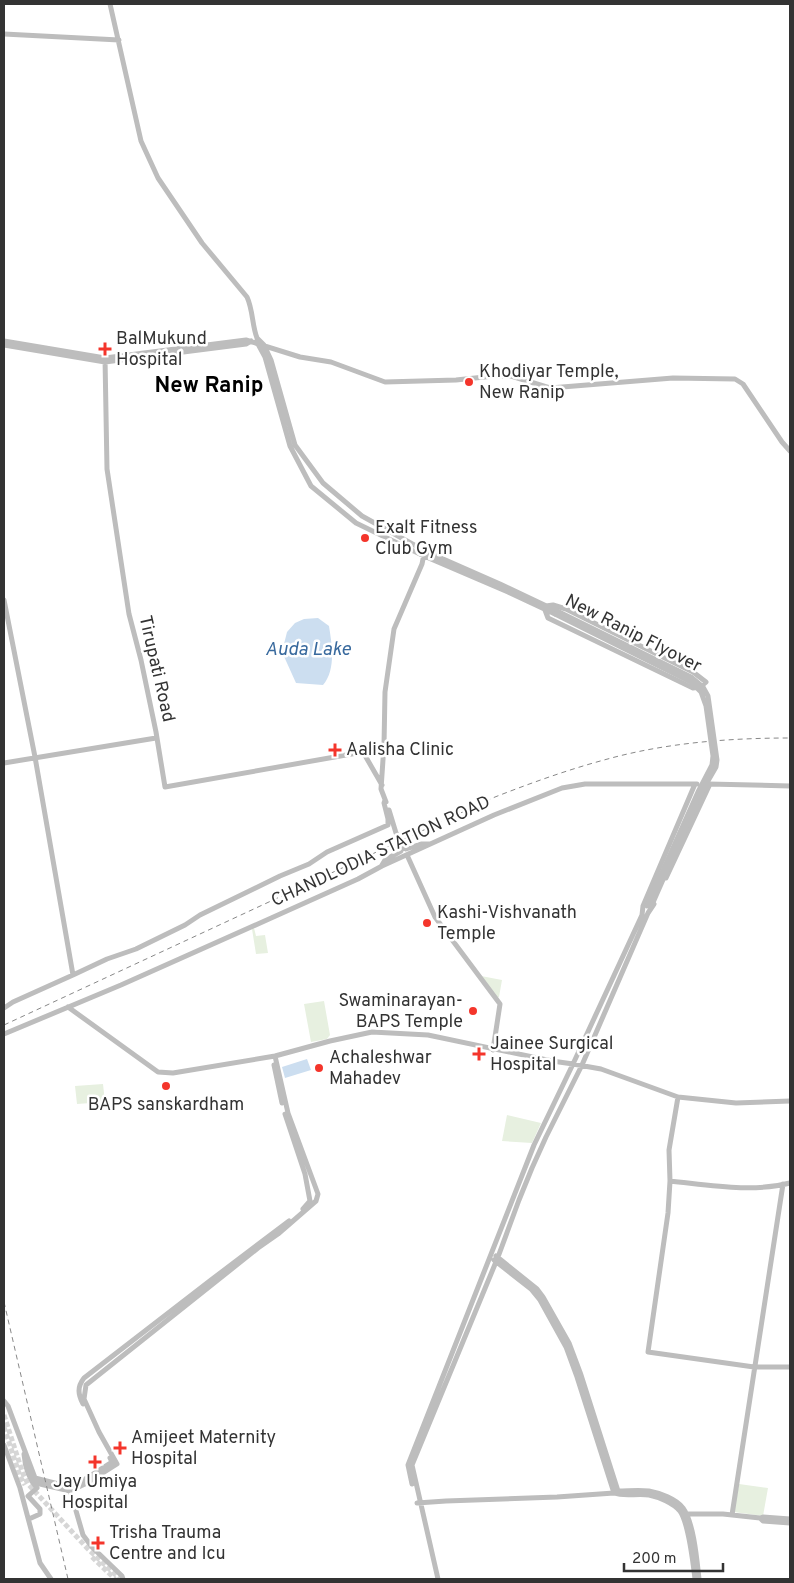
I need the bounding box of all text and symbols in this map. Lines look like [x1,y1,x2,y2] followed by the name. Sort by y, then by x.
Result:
[116,328,207,372] place label: BalMukund Hospital
[98,342,112,356] marker: BalMukund Hospital
[479,361,618,405] place label: Khodiyar Temple, New Ranip
[155,373,263,400] district label: New Ranip
[463,376,475,388] marker: Khodiyar Temple, New Ranip
[375,517,477,561] place label: Exalt Fitness Club Gym
[359,532,371,544] marker: Exalt Fitness Club Gym
[561,590,705,678] street label: New Ranip Flyover
[133,613,179,725] street label: Tirupati Road
[265,638,351,662] water label: Auda Lake
[346,739,454,762] place label: Aalisha Clinic
[328,743,342,757] marker: Aalisha Clinic
[268,791,494,913] street label: CHANDLODIA STATION ROAD
[437,902,577,946] place label: Kashi-Vishvanath Temple
[421,917,433,929] marker: Kashi-Vishvanath Temple
[338,990,463,1034] place label: Swaminarayan- BAPS Temple
[467,1005,479,1017] marker: Swaminarayan- BAPS Temple
[490,1033,614,1077] place label: Jainee Surgical Hospital
[329,1047,432,1091] place label: Achaleshwar Mahadev
[472,1047,486,1061] marker: Jainee Surgical Hospital
[313,1062,325,1074] marker: Achaleshwar Mahadev
[160,1080,172,1092] marker: BAPS sanskardham
[88,1094,244,1117] place label: BAPS sanskardham
[131,1427,276,1471] place label: Amijeet Maternity Hospital
[113,1441,127,1455] marker: Amijeet Maternity Hospital
[88,1455,102,1469] marker: Jay Umiya Hospital
[53,1471,137,1515] place label: Jay Umiya Hospital
[109,1522,226,1566] place label: Trisha Trauma Centre and Icu
[91,1536,105,1550] marker: Trisha Trauma Centre and Icu
[624,1540,723,1572] scale bar
[632,1550,677,1569] text: 200 m

